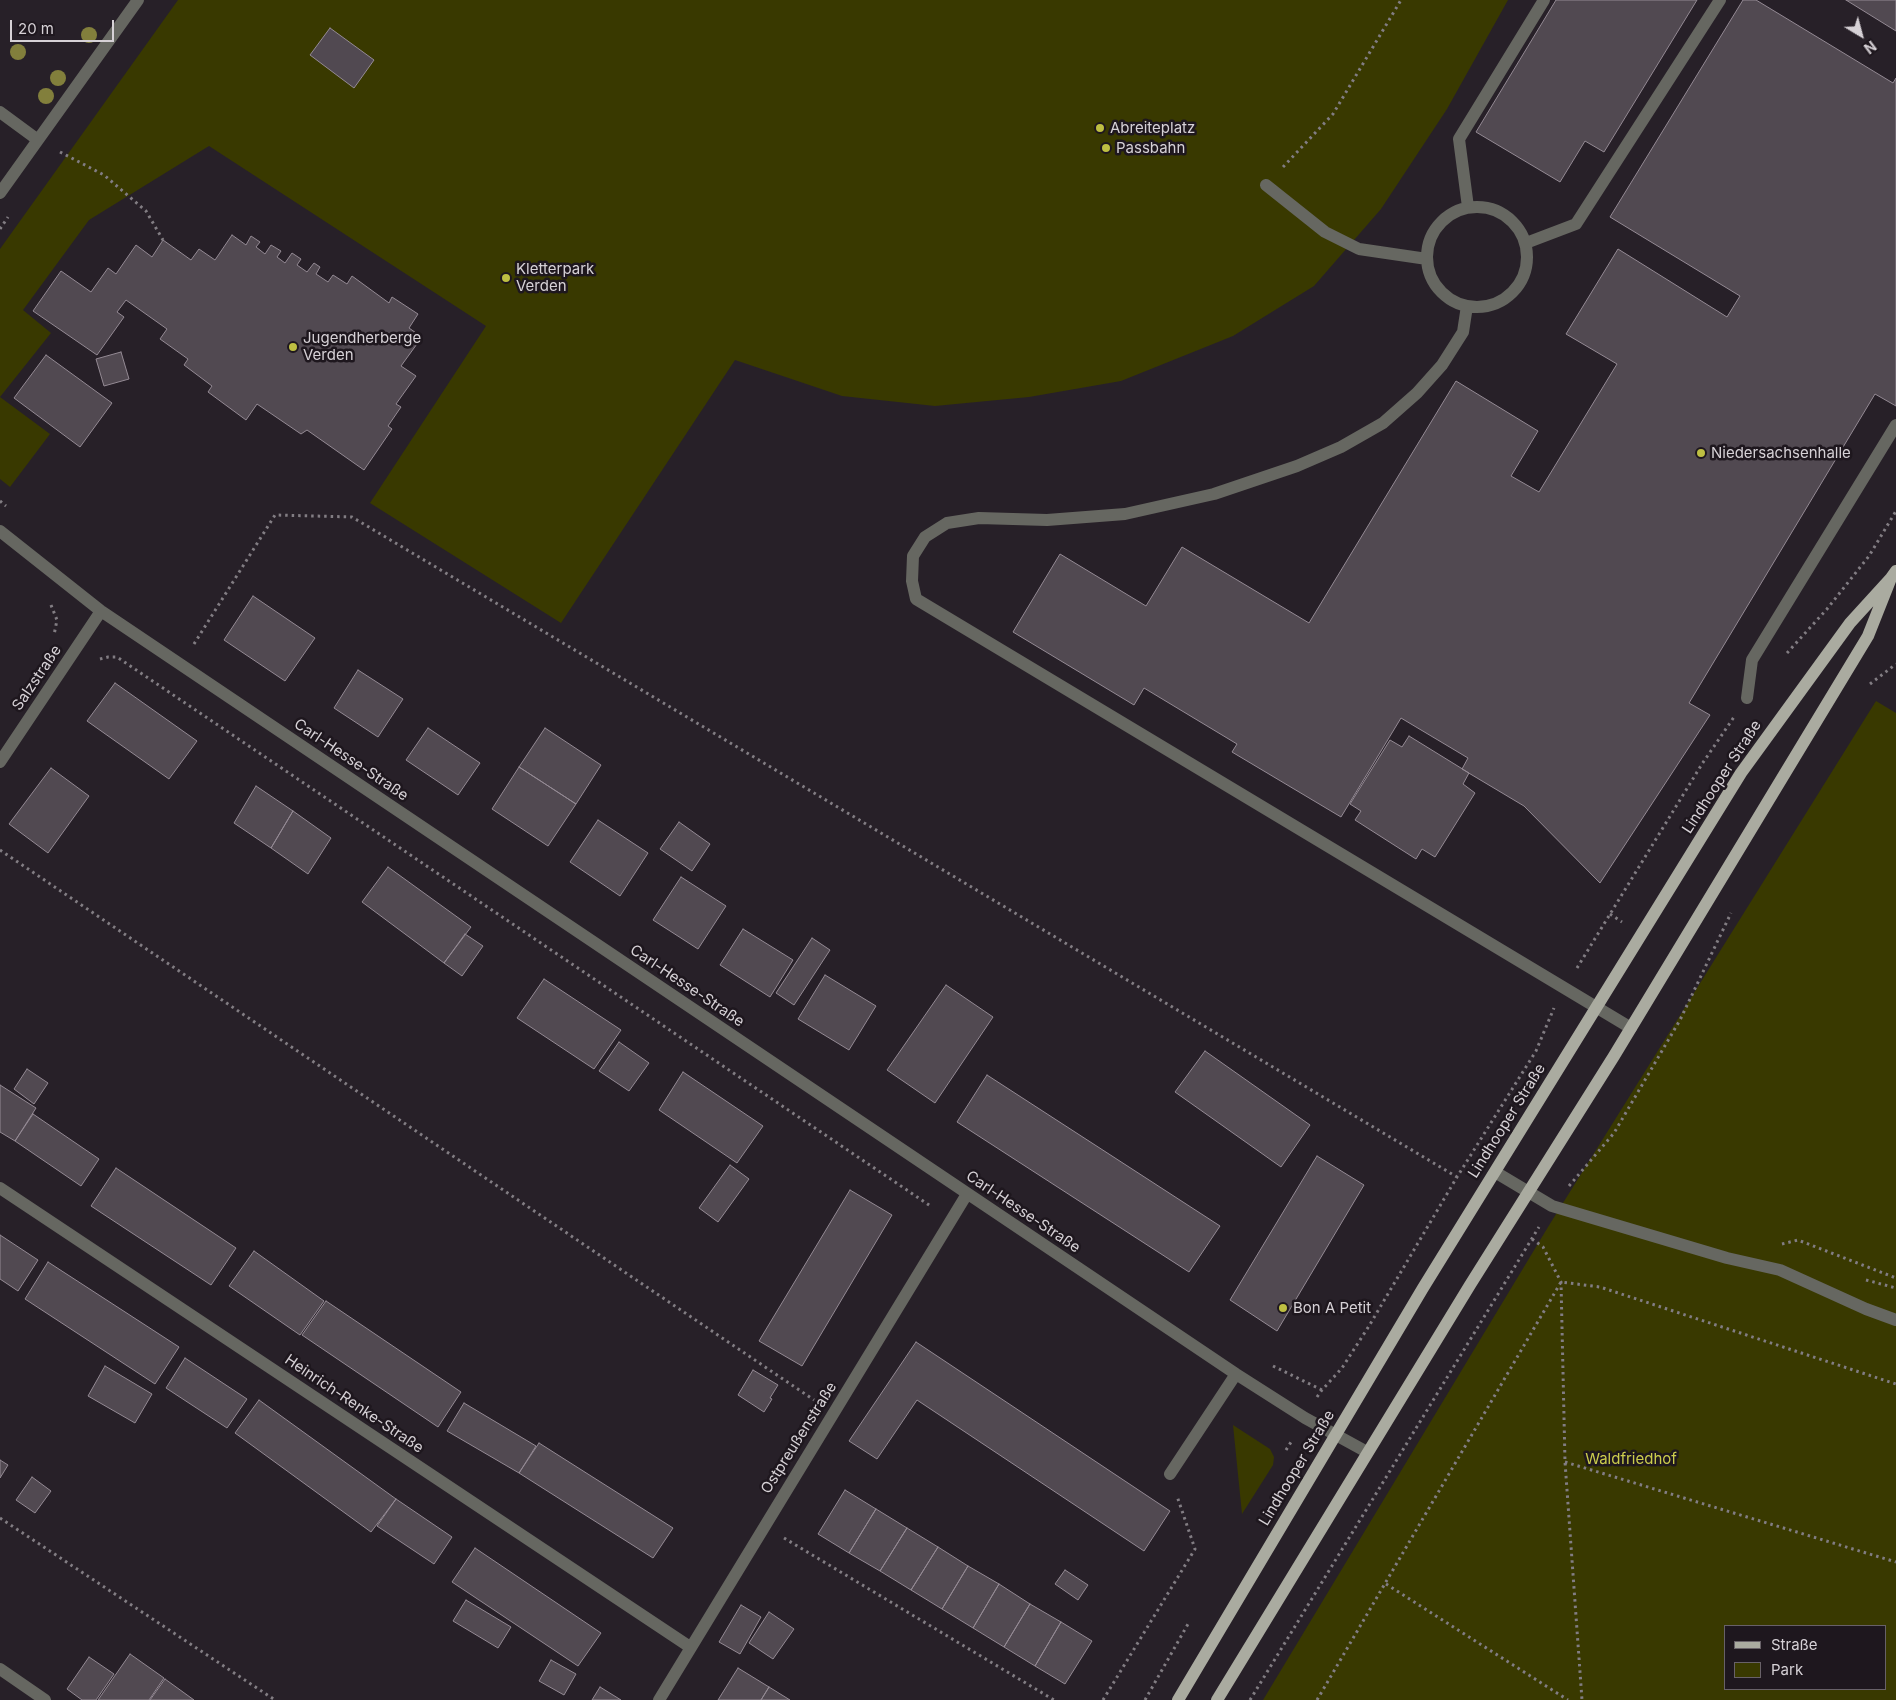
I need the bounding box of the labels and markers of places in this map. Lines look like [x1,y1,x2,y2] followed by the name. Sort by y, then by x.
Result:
[1110,119,1195,137] place label: Abreiteplatz
[1094,122,1106,134] marker: Abreiteplatz
[1116,139,1185,157] place label: Passbahn
[1100,142,1112,154] marker: Passbahn
[516,260,594,295] place label: Kletterpark Verden
[500,272,512,284] marker: Kletterpark Verden
[303,329,421,364] place label: Jugendherberge Verden
[287,341,299,353] marker: Jugendherberge Verden
[1711,444,1851,462] place label: Niedersachsenhalle
[1695,447,1707,459] marker: Niedersachsenhalle
[1293,1299,1371,1317] place label: Bon A Petit
[1277,1302,1289,1314] marker: Bon A Petit

